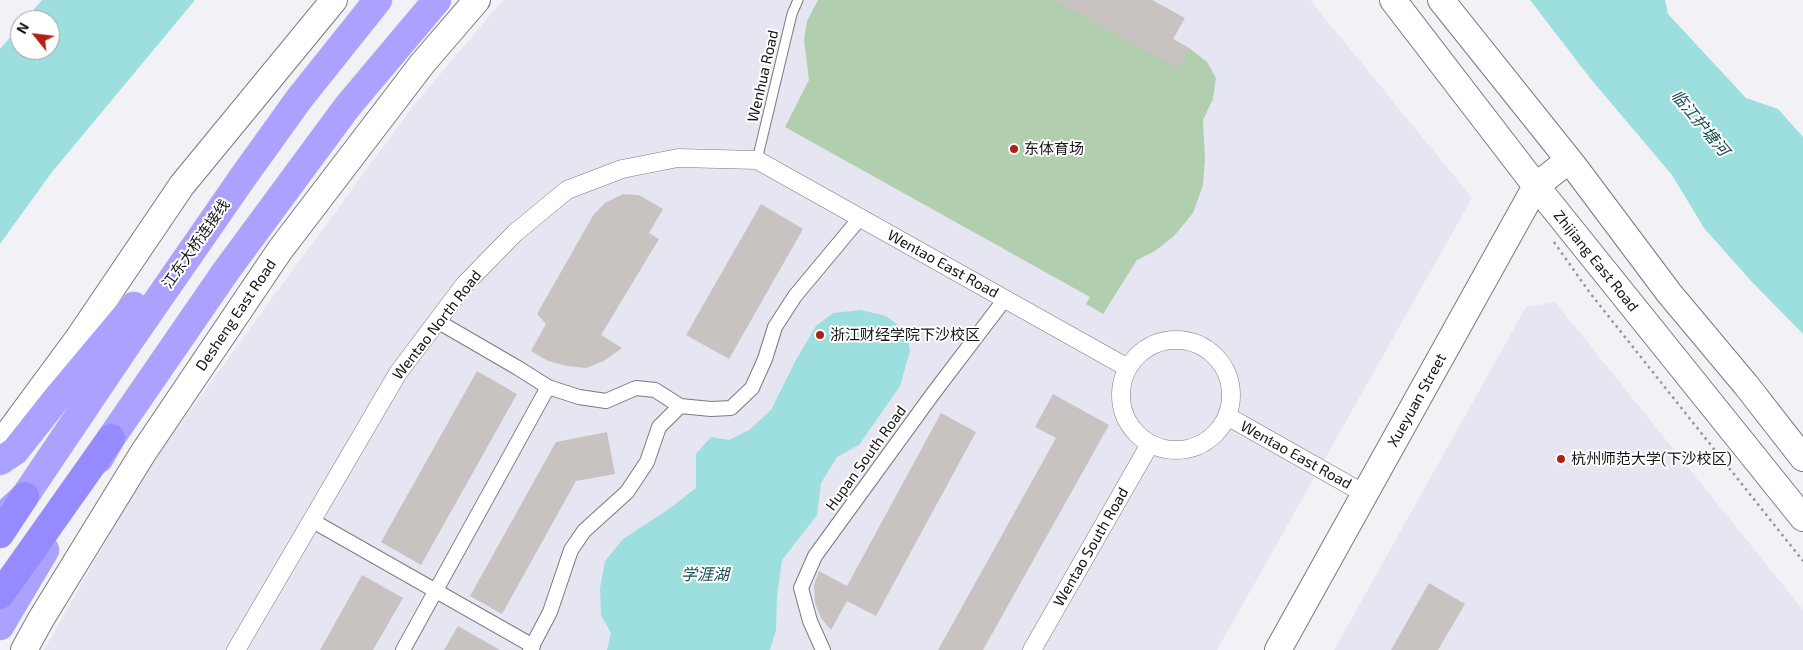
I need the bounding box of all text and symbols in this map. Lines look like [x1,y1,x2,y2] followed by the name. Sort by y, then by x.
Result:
[10,10,60,60] north arrow
[12,19,32,37] text: N
[744,28,782,124] street label: Wenhua Road
[1667,86,1733,160] water label: 临江护塘河
[1024,140,1084,158] place label: 东体育场
[1008,143,1020,155] marker: 东体育场
[159,196,233,292] street label: 江东大桥连接线
[1550,207,1642,315] street label: Zhijiang East Road
[884,226,1002,302] street label: Wentao East Road
[192,256,280,374] street label: Desheng East Road
[389,267,485,383] street label: Wentao North Road
[830,326,980,344] place label: 浙江财经学院下沙校区
[814,329,826,341] marker: 浙江财经学院下沙校区
[1384,350,1450,450] street label: Xueyuan Street
[822,402,910,514] street label: Hupan South Road
[1237,417,1355,493] street label: Wentao East Road
[1571,450,1732,468] place label: 杭州师范大学(下沙校区)
[1555,453,1567,465] marker: 杭州师范大学(下沙校区)
[1050,484,1132,610] street label: Wentao South Road
[681,565,729,585] water label: 学涯湖

